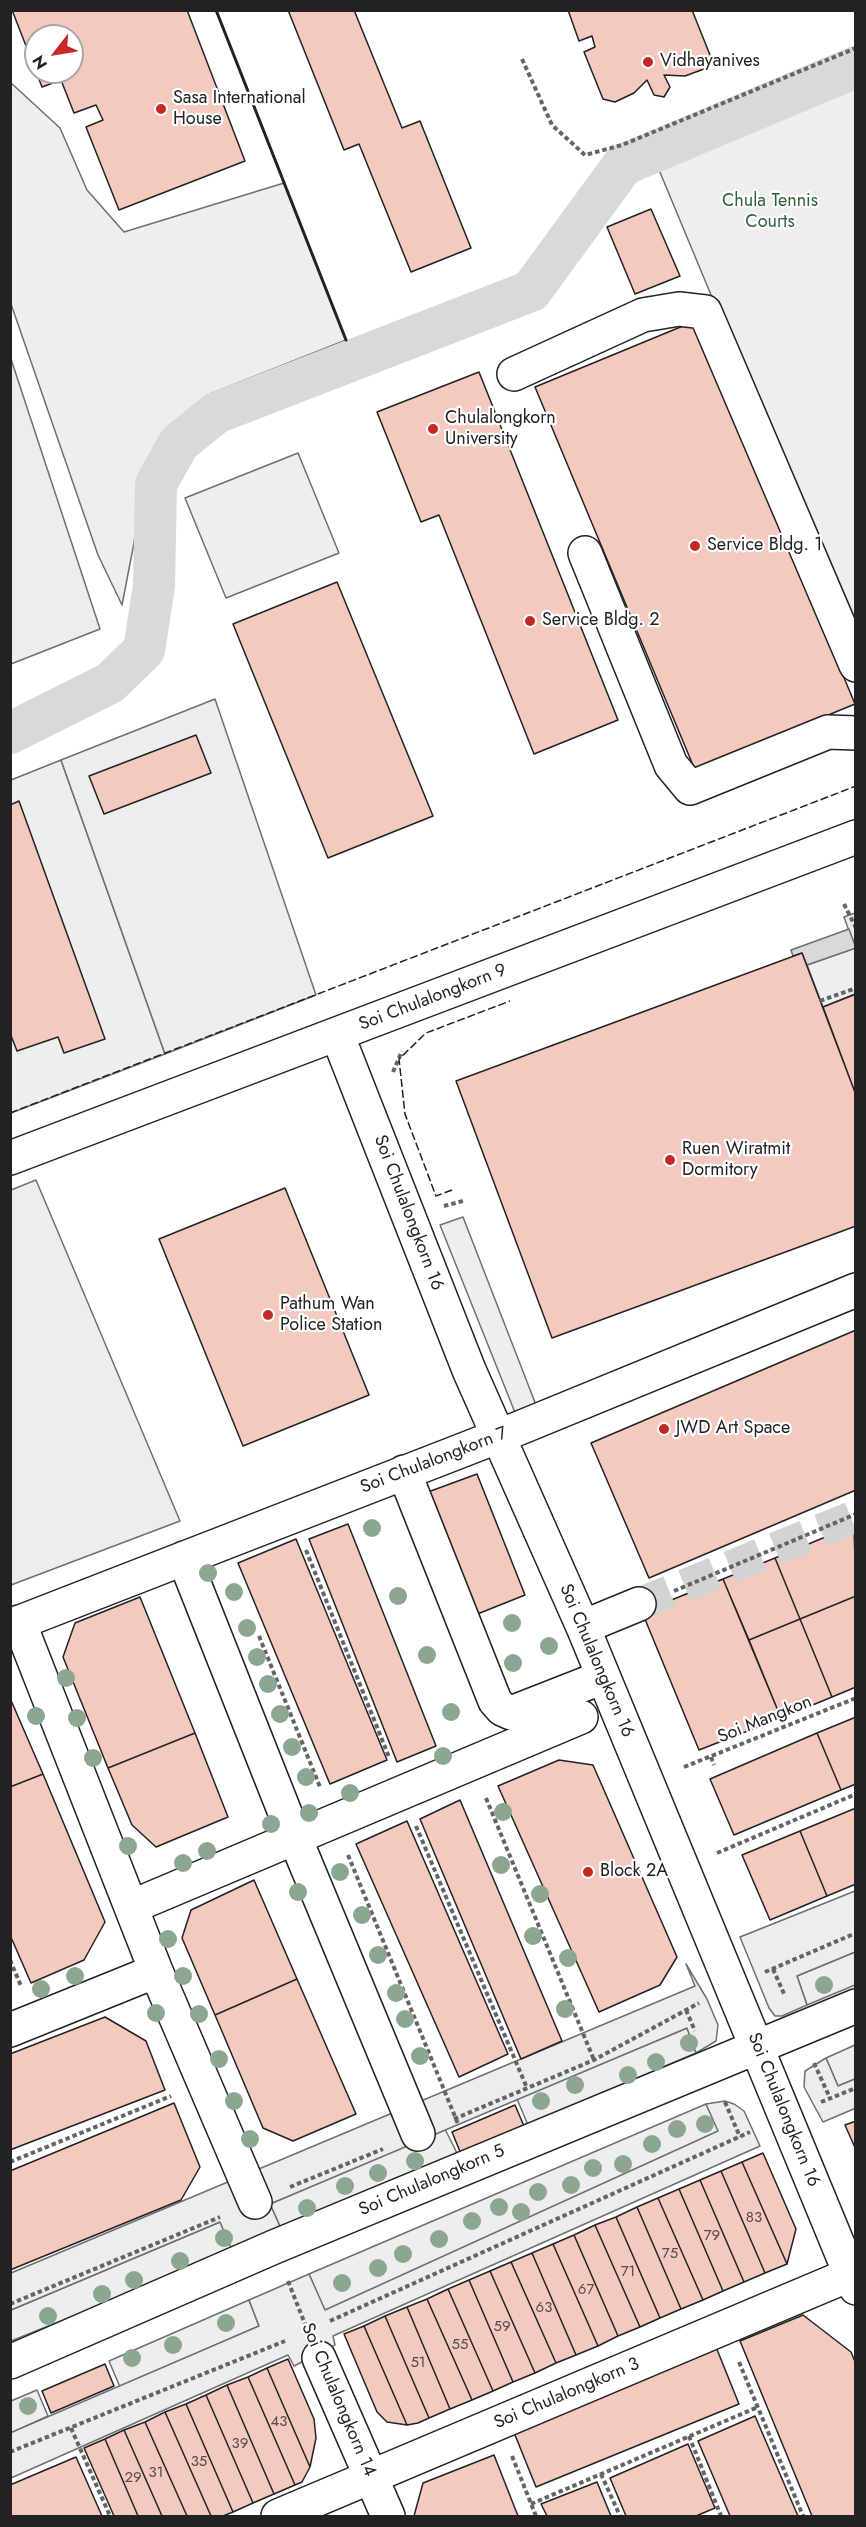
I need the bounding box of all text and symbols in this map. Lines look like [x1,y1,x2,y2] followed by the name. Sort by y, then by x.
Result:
[24,24,84,84] north arrow
[27,51,53,74] text: N
[660,51,760,73] place label: Vidhayanives
[641,55,655,69] marker: Vidhayanives
[173,88,306,130] place label: Sasa International House
[154,102,168,116] marker: Sasa International House
[722,191,818,234] park label: Chula Tennis Courts
[445,408,556,450] place label: Chulalongkorn University
[426,422,440,436] marker: Chulalongkorn University
[707,535,822,557] place label: Service Bldg. 1
[688,539,702,553] marker: Service Bldg. 1
[542,610,659,632] place label: Service Bldg. 2
[523,614,537,628] marker: Service Bldg. 2
[356,960,510,1036] street label: Soi Chulalongkorn 9
[368,1132,448,1294] street label: Soi Chulalongkorn 16
[682,1139,790,1182] place label: Ruen Wiratmit Dormitory
[663,1153,677,1167] marker: Ruen Wiratmit Dormitory
[280,1294,382,1336] place label: Pathum Wan Police Station
[261,1308,275,1322] marker: Pathum Wan Police Station
[676,1418,790,1440] place label: JWD Art Space
[657,1422,671,1436] marker: JWD Art Space
[358,1423,510,1499] street label: Soi Chulalongkorn 7
[554,1581,638,1741] street label: Soi Chulalongkorn 16
[715,1691,815,1749] street label: Soi Mangkon
[600,1861,668,1883] place label: Block 2A
[581,1865,595,1879] marker: Block 2A
[742,2030,824,2190] street label: Soi Chulalongkorn 16
[356,2141,508,2221] street label: Soi Chulalongkorn 5
[746,2209,762,2227] house number: 83
[704,2227,720,2245] house number: 79
[662,2245,678,2263] house number: 75
[621,2263,635,2281] house number: 71
[578,2281,594,2299] house number: 67
[536,2299,552,2317] house number: 63
[493,2318,511,2336] house number: 59
[296,2320,380,2480] street label: Soi Chulalongkorn 14
[452,2336,468,2354] house number: 55
[410,2354,426,2372] house number: 51
[491,2354,643,2434] street label: Soi Chulalongkorn 3
[271,2413,287,2431] house number: 43
[232,2435,248,2453] house number: 39
[191,2453,207,2471] house number: 35
[149,2464,163,2482] house number: 31
[124,2469,142,2487] house number: 29

